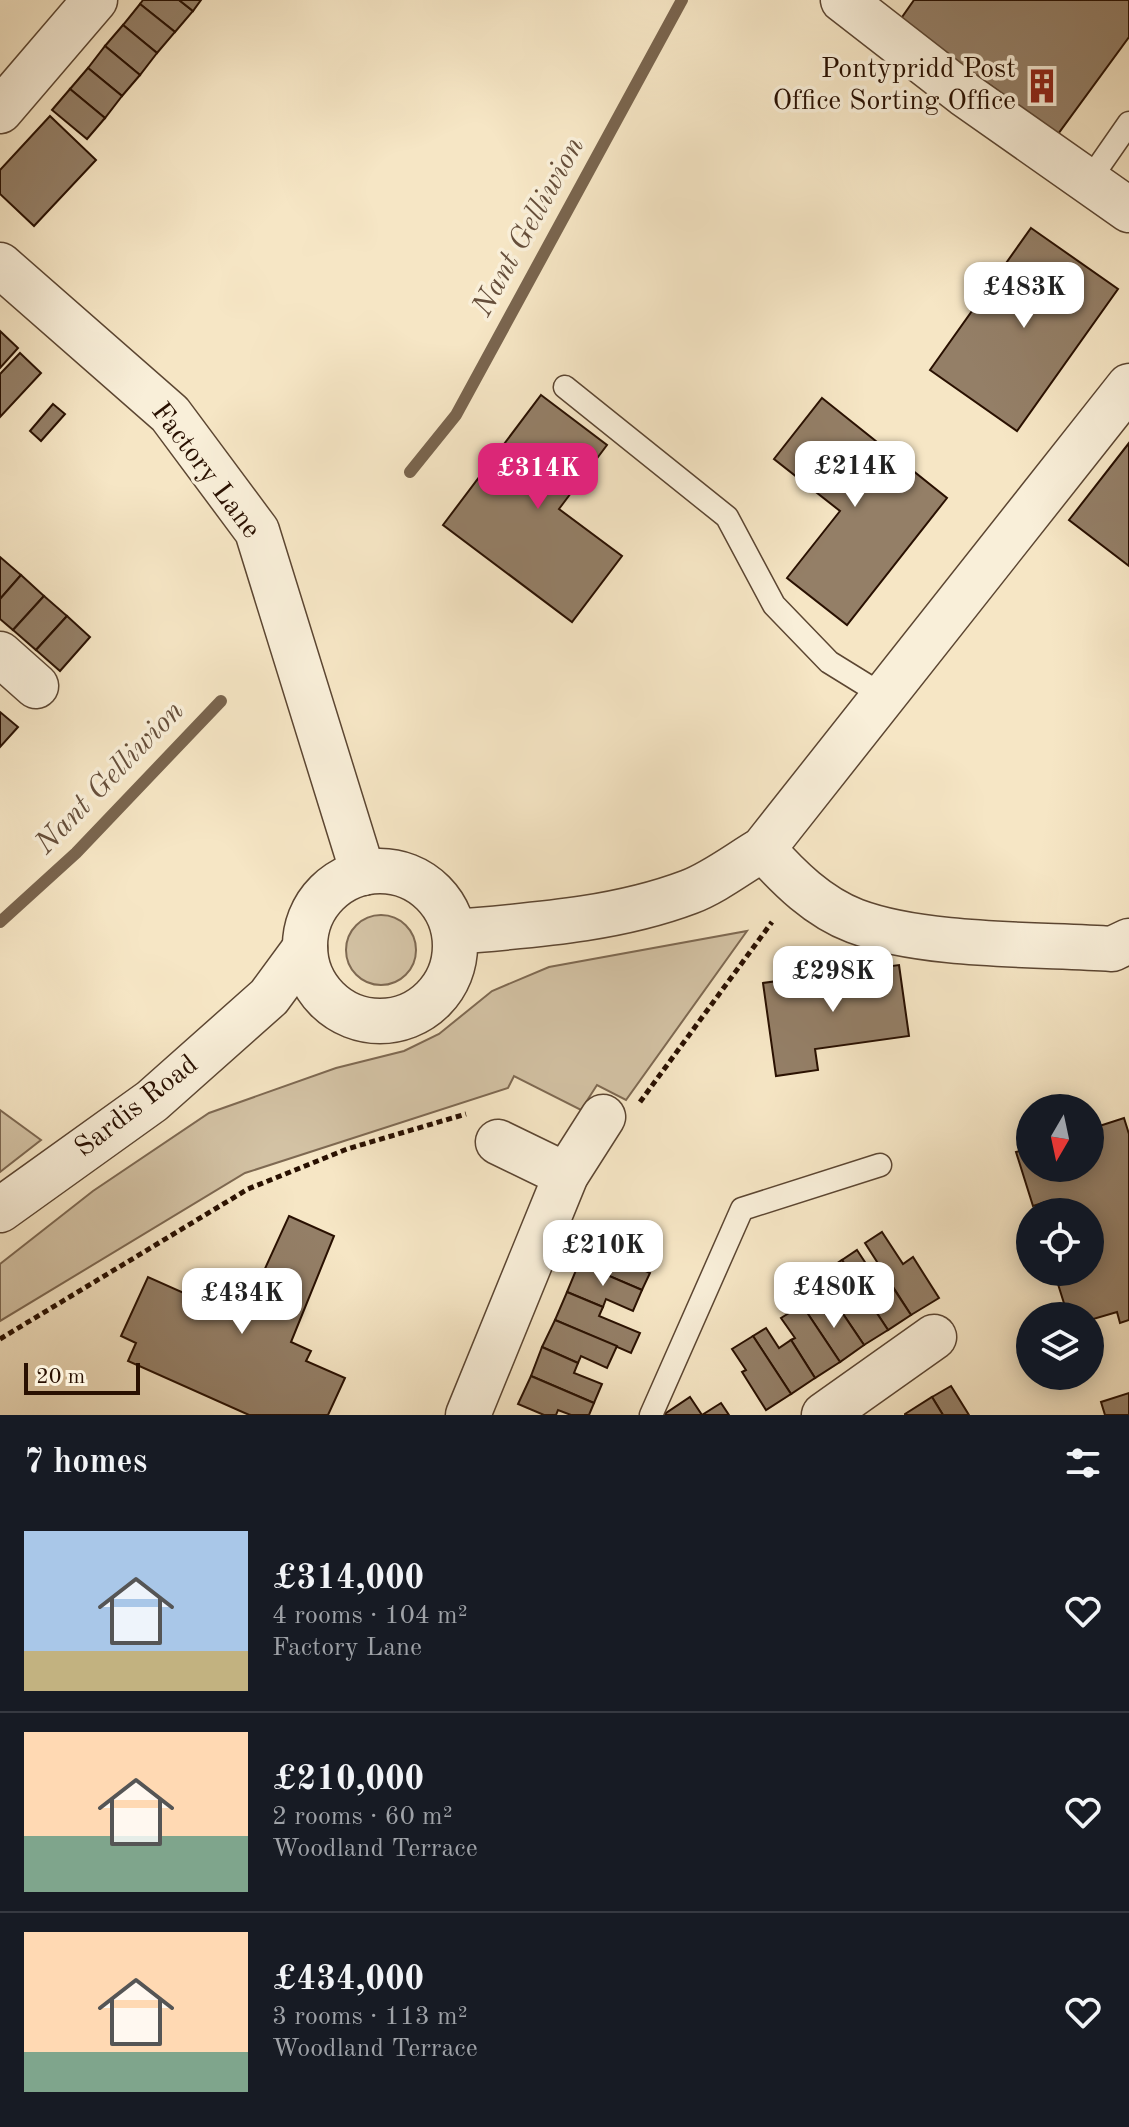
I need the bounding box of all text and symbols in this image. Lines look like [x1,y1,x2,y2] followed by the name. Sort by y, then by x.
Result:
[772,56,1016,116] place label: Pontypridd Post Office Sorting Office
[1023,67,1061,105] building icon: Pontypridd Post Office Sorting Office
[467,133,590,322] water label: Nant Gelliwion
[968,262,1080,330] pin: £483K
[982,275,1066,301] text: £483K
[145,398,265,544] street label: Factory Lane
[799,441,911,509] pin: £214K
[482,443,594,511] pin: £314K
[813,454,897,480] text: £214K
[496,456,580,482] text: £314K
[29,696,190,861] water label: Nant Gelliwion
[777,946,889,1014] pin: £298K
[791,959,875,985] text: £298K
[70,1051,204,1163] street label: Sardis Road
[1016,1094,1104,1182] north arrow
[1016,1094,1104,1390] map controls
[1016,1198,1104,1286] button: locate
[547,1220,659,1288] pin: £210K
[561,1233,645,1259] text: £210K
[778,1262,890,1330] pin: £480K
[186,1268,298,1336] pin: £434K
[792,1275,876,1301] text: £480K
[200,1281,284,1307] text: £434K
[1016,1302,1104,1390] button: layers
[24,1359,140,1395] scale bar
[36,1366,85,1388] text: 20 m
[1061,1441,1105,1485] icon: filters
[24,1446,147,1480] text: 7 homes
[272,1562,424,1596] text: £314,000
[88,1563,184,1659] icon: home
[1061,1589,1105,1633] icon: heart
[272,1603,468,1629] text: 4 rooms · 104 m²
[272,1635,422,1661] text: Factory Lane
[272,1763,424,1797] text: £210,000
[88,1764,184,1860] icon: home
[1061,1790,1105,1834] icon: heart
[272,1804,453,1830] text: 2 rooms · 60 m²
[272,1836,478,1862] text: Woodland Terrace
[272,1963,424,1997] text: £434,000
[88,1964,184,2060] icon: home
[1061,1990,1105,2034] icon: heart
[272,2004,468,2030] text: 3 rooms · 113 m²
[272,2036,478,2062] text: Woodland Terrace

